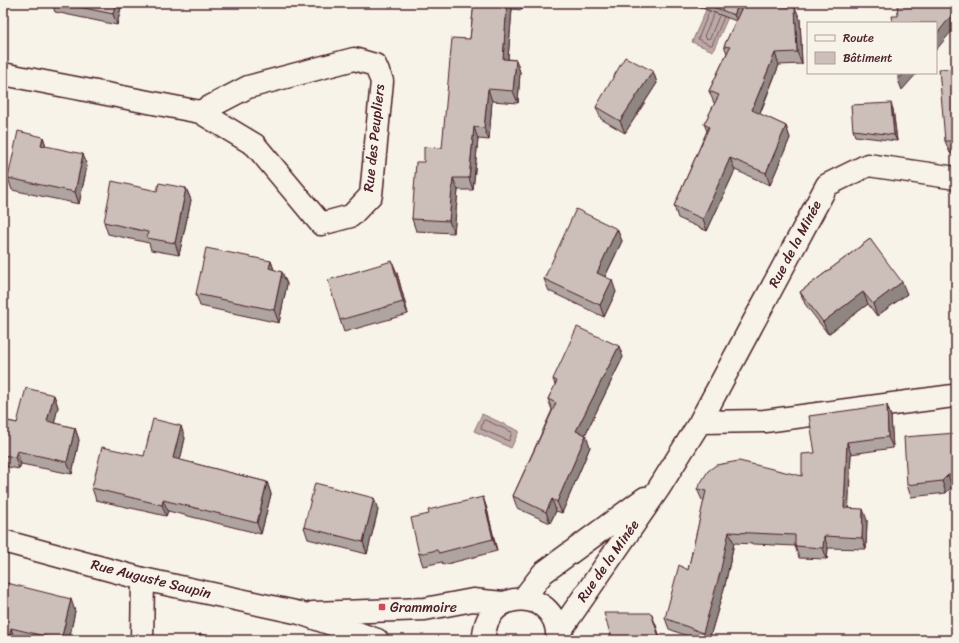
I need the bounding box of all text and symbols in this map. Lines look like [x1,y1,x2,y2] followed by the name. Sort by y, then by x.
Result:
[807,22,937,74] legend
[843,27,874,49] text: Route
[843,47,892,69] text: Bâtiment
[356,83,392,193] street label: Rue des Peupliers
[761,195,829,292] street label: Rue de la Minée
[570,514,646,608] street label: Rue de la Minée
[88,552,214,606] street label: Rue Auguste Saupin
[390,595,457,620] place label: Grammoire
[377,602,387,612] marker: Grammoire

